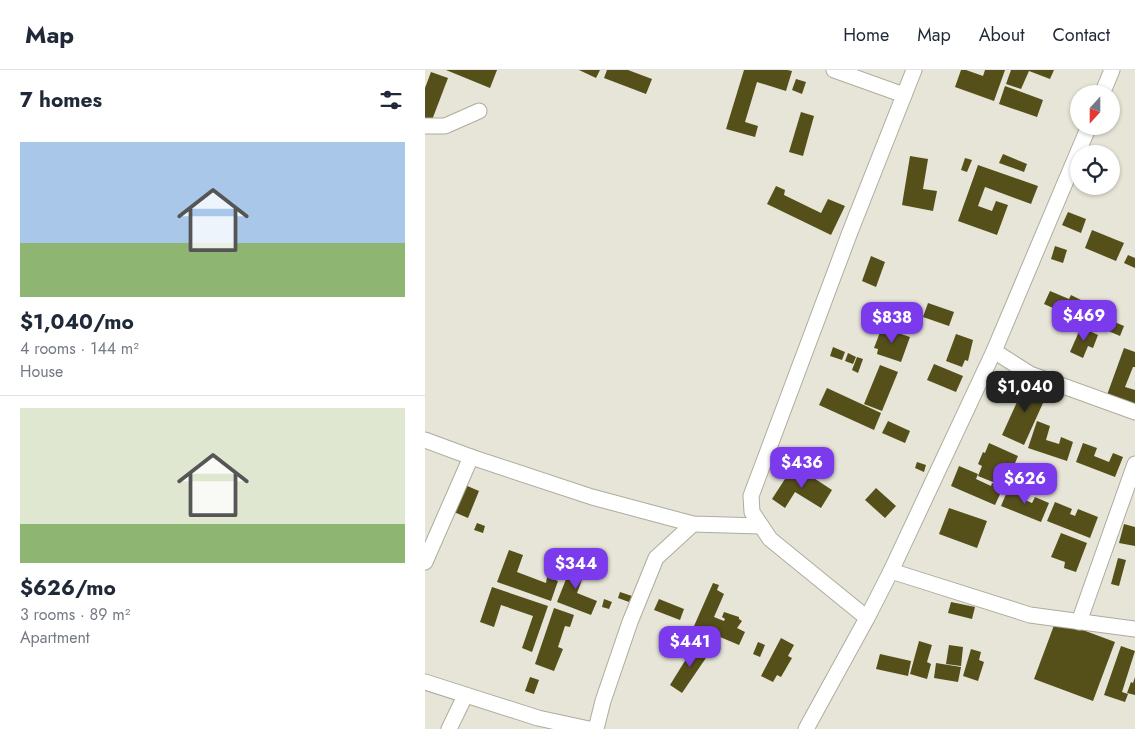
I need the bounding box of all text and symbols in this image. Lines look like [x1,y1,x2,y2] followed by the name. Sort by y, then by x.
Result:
[25,17,74,52] text: Map
[843,22,889,48] text: Home
[917,22,951,48] text: Map
[979,22,1024,48] text: About
[1052,22,1110,48] text: Contact
[20,85,102,115] text: 7 homes
[1070,85,1120,135] north arrow
[1070,85,1120,195] map controls
[377,86,405,114] icon: filters
[1070,145,1120,195] button: locate
[168,175,258,265] icon: home
[1054,300,1114,342] pin: $469
[862,302,922,344] pin: $838
[1063,304,1105,327] text: $469
[872,306,912,329] text: $838
[20,307,134,337] text: $1,040/mo
[20,337,139,360] text: 4 rooms · 144 m²
[20,360,63,383] text: House
[984,370,1066,413] pin: $1,040
[997,375,1053,398] text: $1,040
[168,440,258,530] icon: home
[772,446,832,489] pin: $436
[781,451,823,474] text: $436
[995,462,1055,505] pin: $626
[1004,467,1046,490] text: $626
[546,548,606,590] pin: $344
[555,552,597,575] text: $344
[20,573,116,603] text: $626/mo
[20,603,130,626] text: 3 rooms · 89 m²
[20,626,90,649] text: Apartment
[660,626,720,668] pin: $441
[670,630,710,653] text: $441

